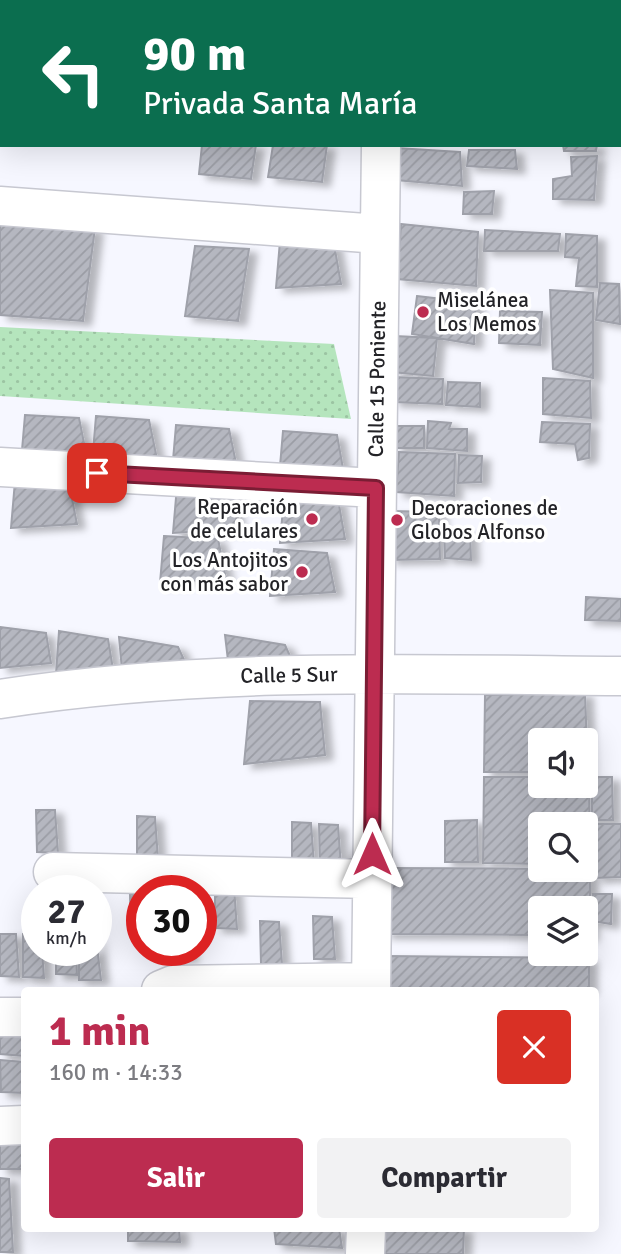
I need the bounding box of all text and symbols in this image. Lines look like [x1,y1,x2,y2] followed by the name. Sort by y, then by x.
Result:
[143,24,246,84] text: 90 m
[28,28,119,119] icon: left
[143,84,417,123] text: Privada Santa María
[437,287,536,337] place label: Miselánea Los Memos
[363,301,391,457] street label: Calle 15 Poniente
[415,304,431,320] marker: Miselánea Los Memos
[67,443,127,503] pin
[78,454,116,492] icon: arrive
[190,494,298,544] place label: Reparación de celulares
[411,495,558,545] place label: Decoraciones de Globos Alfonso
[304,511,320,527] marker: Reparación de celulares
[389,512,405,528] marker: Decoraciones de Globos Alfonso
[160,547,288,597] place label: Los Antojitos con más sabor
[294,564,310,580] marker: Los Antojitos con más sabor
[240,661,338,689] street label: Calle 5 Sur
[528,728,598,966] map controls
[528,728,598,798] button: sound
[528,812,598,882] button: search
[335,817,409,891] position arrow
[126,875,217,966] speed limit sign: 30
[48,890,85,933] text: 27
[528,896,598,966] button: layers
[46,927,87,949] text: km/h
[49,1006,150,1057] text: 1 min
[497,1010,571,1084] button: close
[49,1058,183,1087] text: 160 m · 14:33
[49,1138,303,1218] button: Salir
[317,1138,571,1218] button: Compartir

